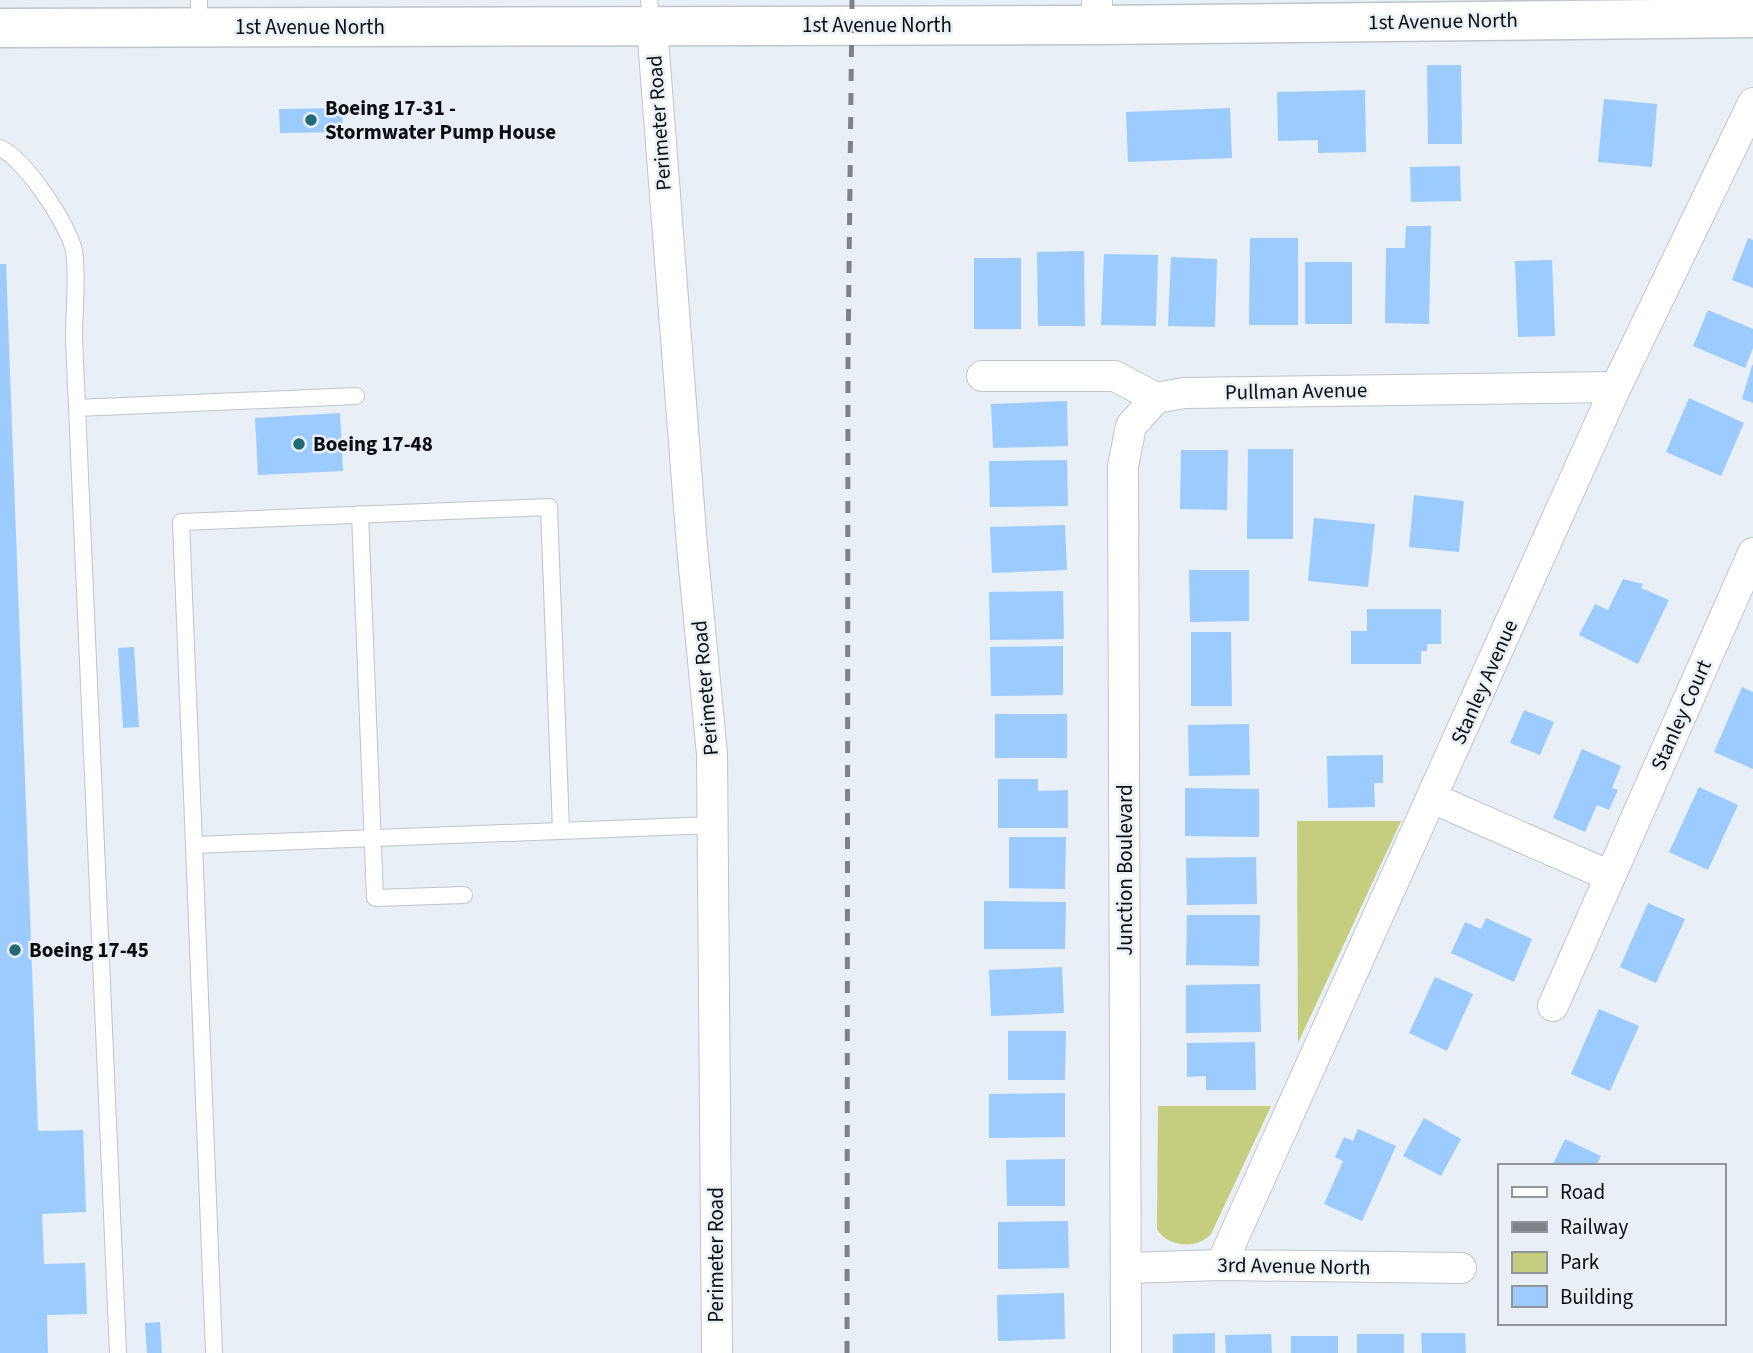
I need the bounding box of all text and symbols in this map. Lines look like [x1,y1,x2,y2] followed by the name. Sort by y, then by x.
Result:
[1368,5,1518,37] street label: 1st Avenue North
[802,10,952,40] street label: 1st Avenue North
[235,12,385,42] street label: 1st Avenue North
[639,54,679,192] street label: Perimeter Road
[325,93,556,147] place label: Boeing 17-31 - Stormwater Pump House
[303,112,319,128] marker: Boeing 17-31 - Stormwater Pump House
[1225,375,1367,407] street label: Pullman Avenue
[313,429,433,459] place label: Boeing 17-48
[291,436,307,452] marker: Boeing 17-48
[1443,615,1525,749] street label: Stanley Avenue
[684,619,726,757] street label: Perimeter Road
[1643,655,1719,775] street label: Stanley Court
[1110,784,1140,956] street label: Junction Boulevard
[29,935,149,965] place label: Boeing 17-45
[7,942,23,958] marker: Boeing 17-45
[1498,1164,1725,1325] legend
[1560,1177,1605,1207] text: Road
[701,1187,731,1323] street label: Perimeter Road
[1560,1212,1628,1242] text: Railway
[1560,1247,1600,1277] text: Park
[1217,1250,1371,1282] street label: 3rd Avenue North
[1560,1282,1634,1312] text: Building

